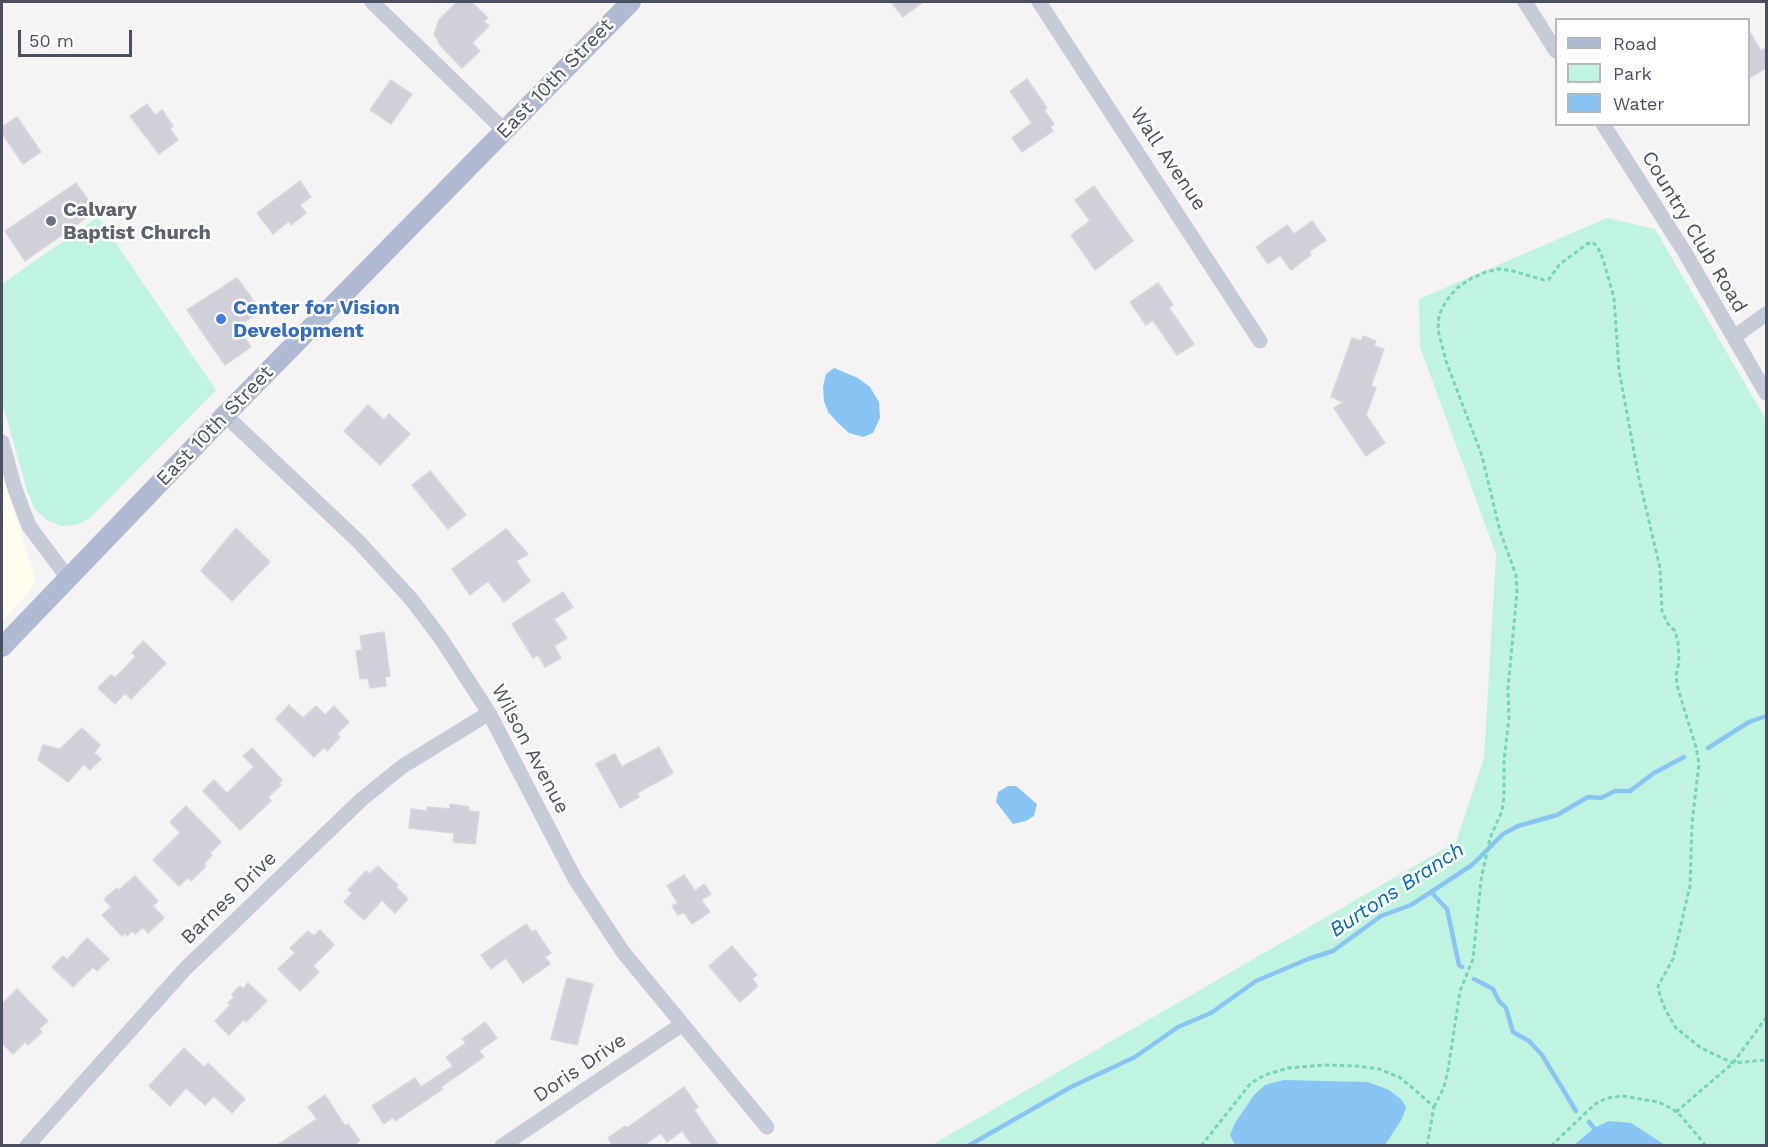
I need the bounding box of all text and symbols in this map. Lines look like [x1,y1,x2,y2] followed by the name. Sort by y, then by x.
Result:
[492,14,618,144] street label: East 10th Street
[21,18,135,56] scale bar
[1555,18,1750,126] legend
[29,30,74,51] text: 50 m
[1613,33,1657,54] text: Road
[1613,63,1652,84] text: Park
[1613,93,1665,114] text: Water
[1125,103,1211,215] street label: Wall Avenue
[1636,147,1752,317] street label: Country Club Road
[63,198,211,245] place label: Calvary Baptist Church
[44,214,58,228] marker: Calvary Baptist Church
[233,296,400,343] place label: Center for Vision Development
[214,312,228,326] marker: Center for Vision Development
[152,361,278,491] street label: East 10th Street
[486,680,574,818] street label: Wilson Avenue
[1325,837,1469,943] water label: Burtons Branch
[176,846,282,950] street label: Barnes Drive
[529,1028,631,1108] street label: Doris Drive

